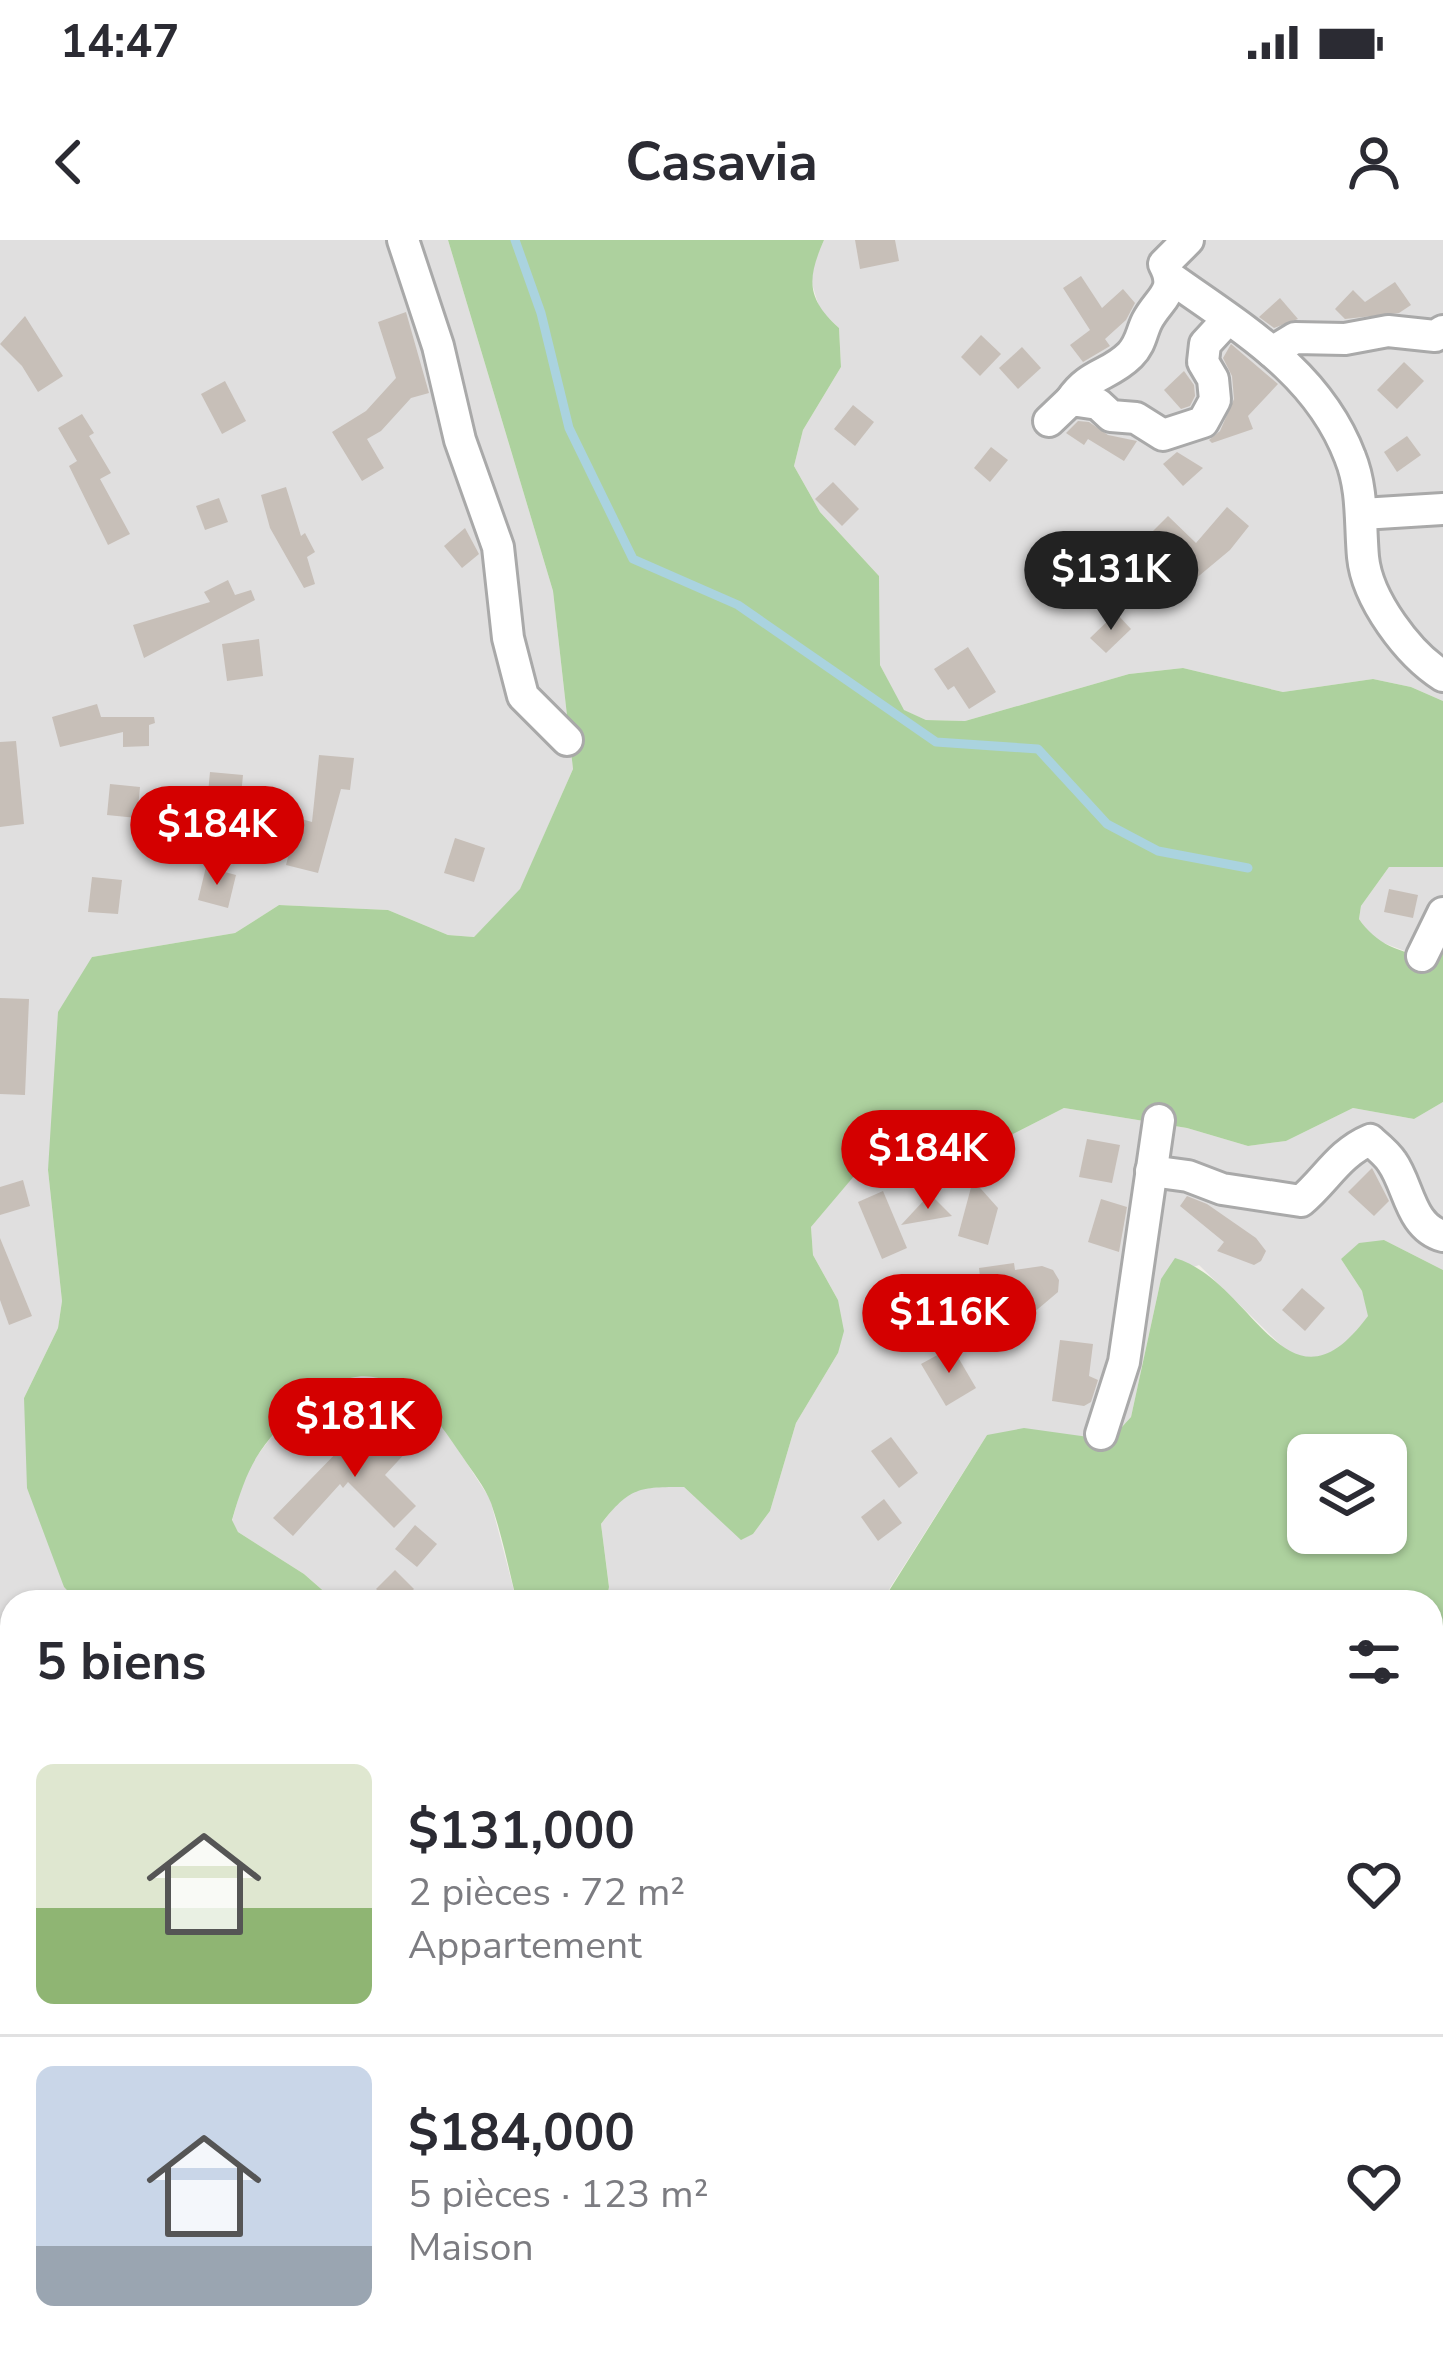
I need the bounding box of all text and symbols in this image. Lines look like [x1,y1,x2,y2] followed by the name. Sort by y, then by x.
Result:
[60,12,179,73] text: 14:47
[625,125,818,199] text: Casavia
[36,129,102,195] icon: back
[1341,129,1407,195] icon: person
[1027,531,1195,633] pin: $131K
[1051,543,1171,596] text: $131K
[133,786,301,888] pin: $184K
[157,798,277,851] text: $184K
[844,1110,1012,1212] pin: $184K
[868,1122,988,1175] text: $184K
[865,1274,1033,1376] pin: $116K
[889,1286,1009,1339] text: $116K
[271,1378,439,1480] pin: $181K
[295,1390,415,1443] text: $181K
[1287,1434,1407,1554] map controls
[1287,1434,1407,1554] button: layers
[36,1627,206,1697] text: 5 biens
[1341,1629,1407,1695] icon: filters
[408,1796,635,1866] text: $131,000
[132,1812,276,1956] icon: home
[1341,1851,1407,1917] icon: heart
[408,1866,685,1919] text: 2 pièces · 72 m²
[408,1919,642,1972] text: Appartement
[408,2098,635,2168] text: $184,000
[132,2114,276,2258] icon: home
[1341,2153,1407,2219] icon: heart
[408,2168,709,2221] text: 5 pièces · 123 m²
[408,2221,534,2274] text: Maison

